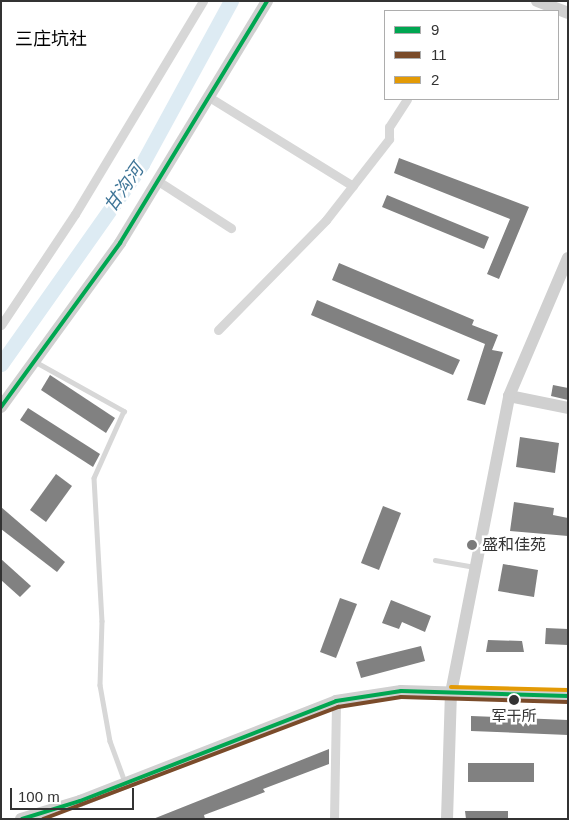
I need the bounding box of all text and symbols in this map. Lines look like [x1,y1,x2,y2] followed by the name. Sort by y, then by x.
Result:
[384,10,559,100] legend
[431,21,439,38] text: 9
[15,28,87,50] district label: 三庄坑社
[431,46,447,63] text: 11
[431,71,439,88] text: 2
[100,160,148,216] water label: 甘沟河
[482,535,546,555] place label: 盛和佳苑
[466,539,478,551] marker: 盛和佳苑
[509,695,519,705] marker: 军干所
[492,707,536,725] place label: 军干所
[12,778,136,810] scale bar
[18,788,60,805] text: 100 m

